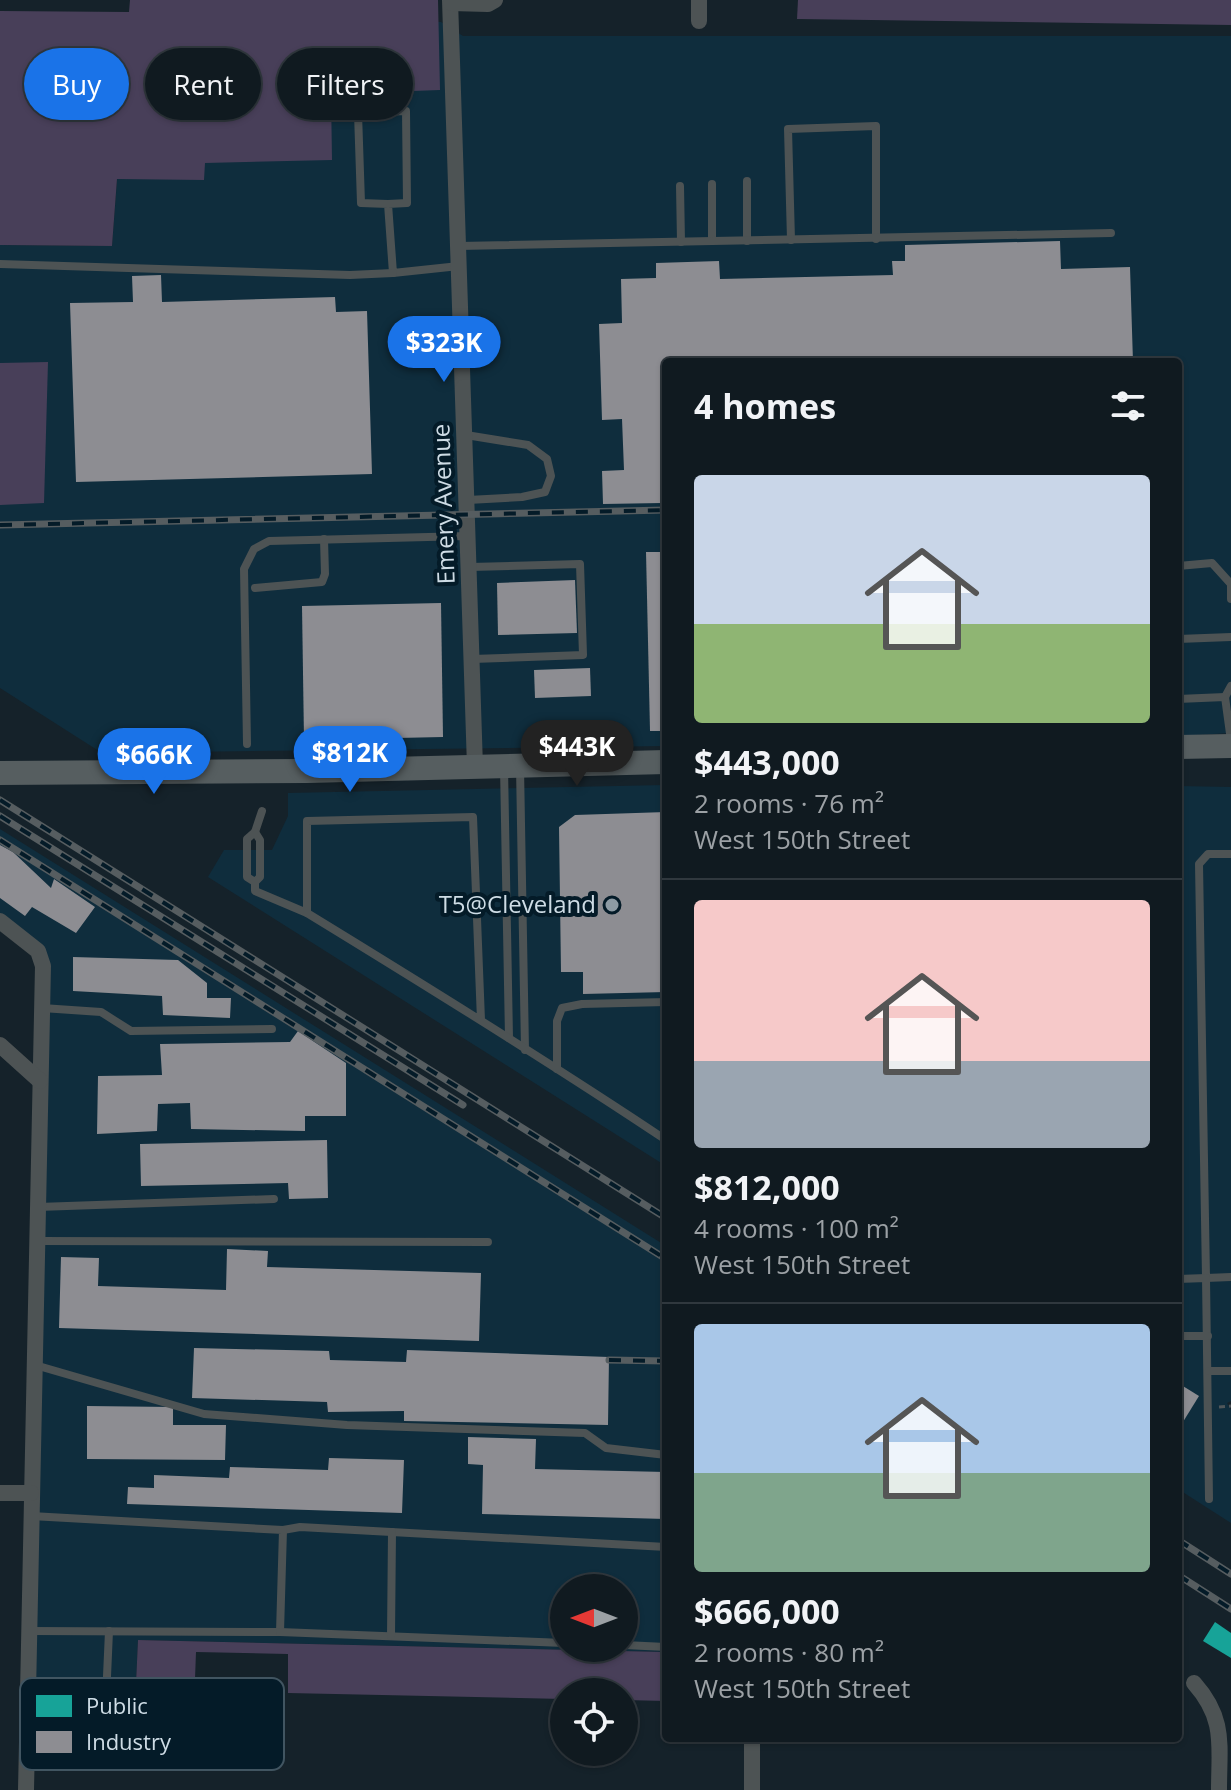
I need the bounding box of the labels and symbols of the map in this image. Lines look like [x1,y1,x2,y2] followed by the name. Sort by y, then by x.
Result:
[388,316,500,384] pin: $323K
[423,423,462,585] street label: Emery Avenue
[521,720,633,788] pin: $443K
[294,726,406,794] pin: $812K
[98,728,210,796] pin: $666K
[439,887,596,920] place label: T5@Cleveland
[603,896,621,914] marker: T5@Cleveland
[550,1574,638,1662] north arrow
[20,1678,284,1770] legend
[86,1690,148,1720] text: Public
[86,1726,172,1756] text: Industry

